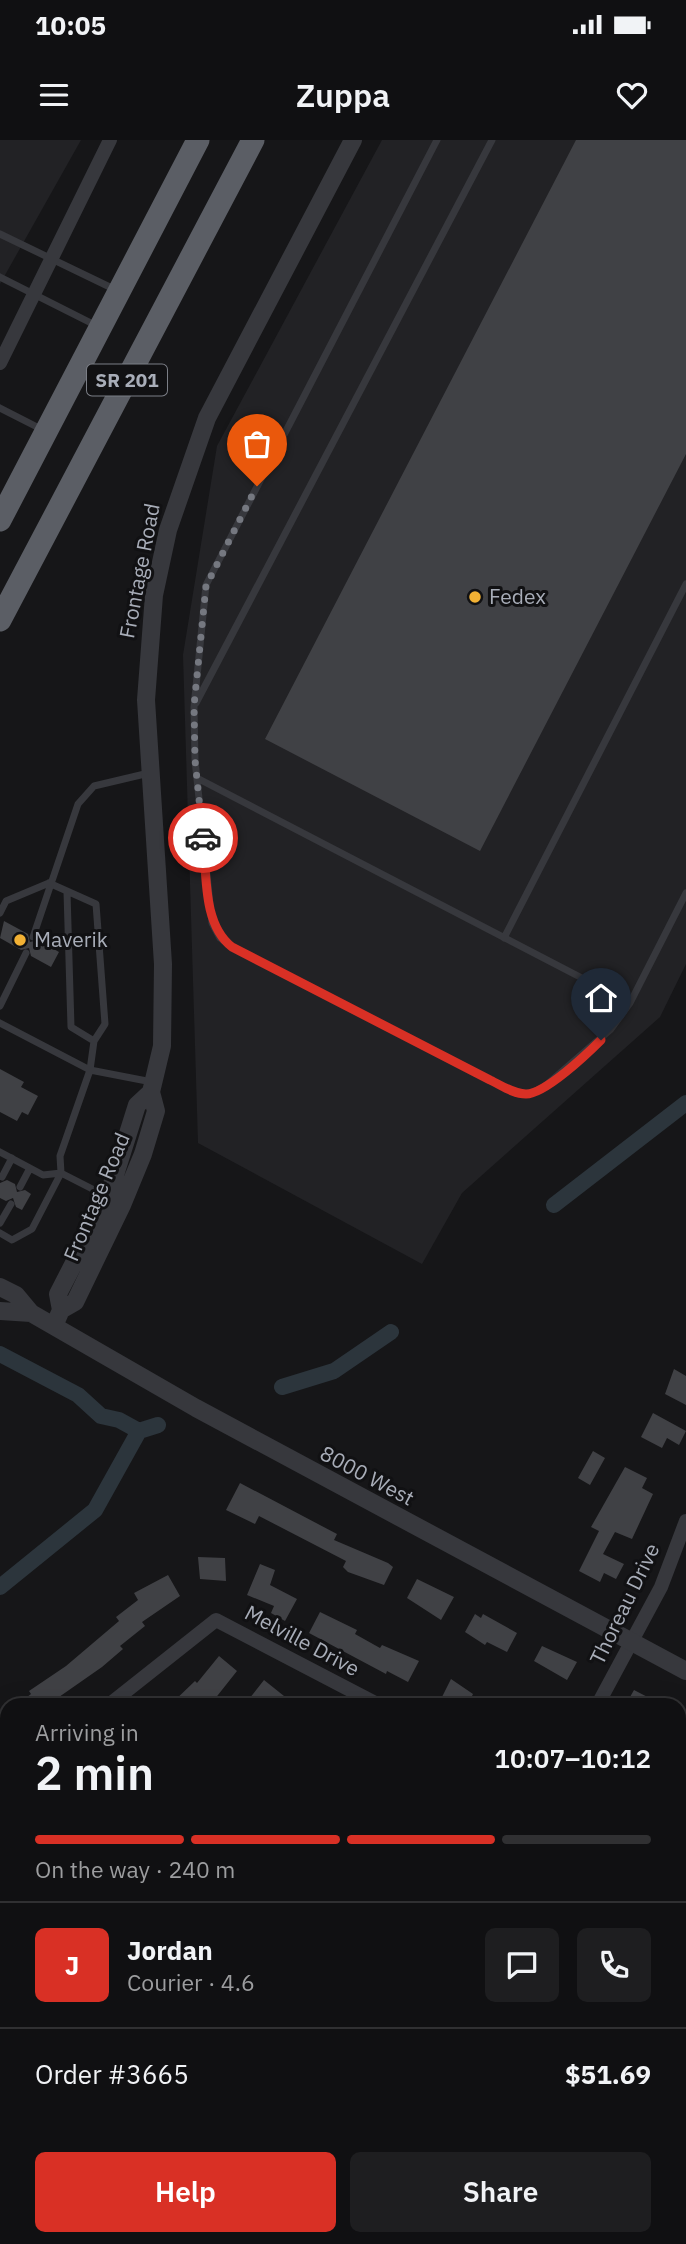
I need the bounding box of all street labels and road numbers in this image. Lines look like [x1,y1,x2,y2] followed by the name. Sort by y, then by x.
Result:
[87,364,167,396] road number: SR 201
[112,501,166,641] street label: Frontage Road
[56,1128,136,1265] street label: Frontage Road
[316,1439,419,1512] street label: 8000 West
[583,1538,666,1669] street label: Thoreau Drive
[240,1598,365,1682] street label: Melville Drive

